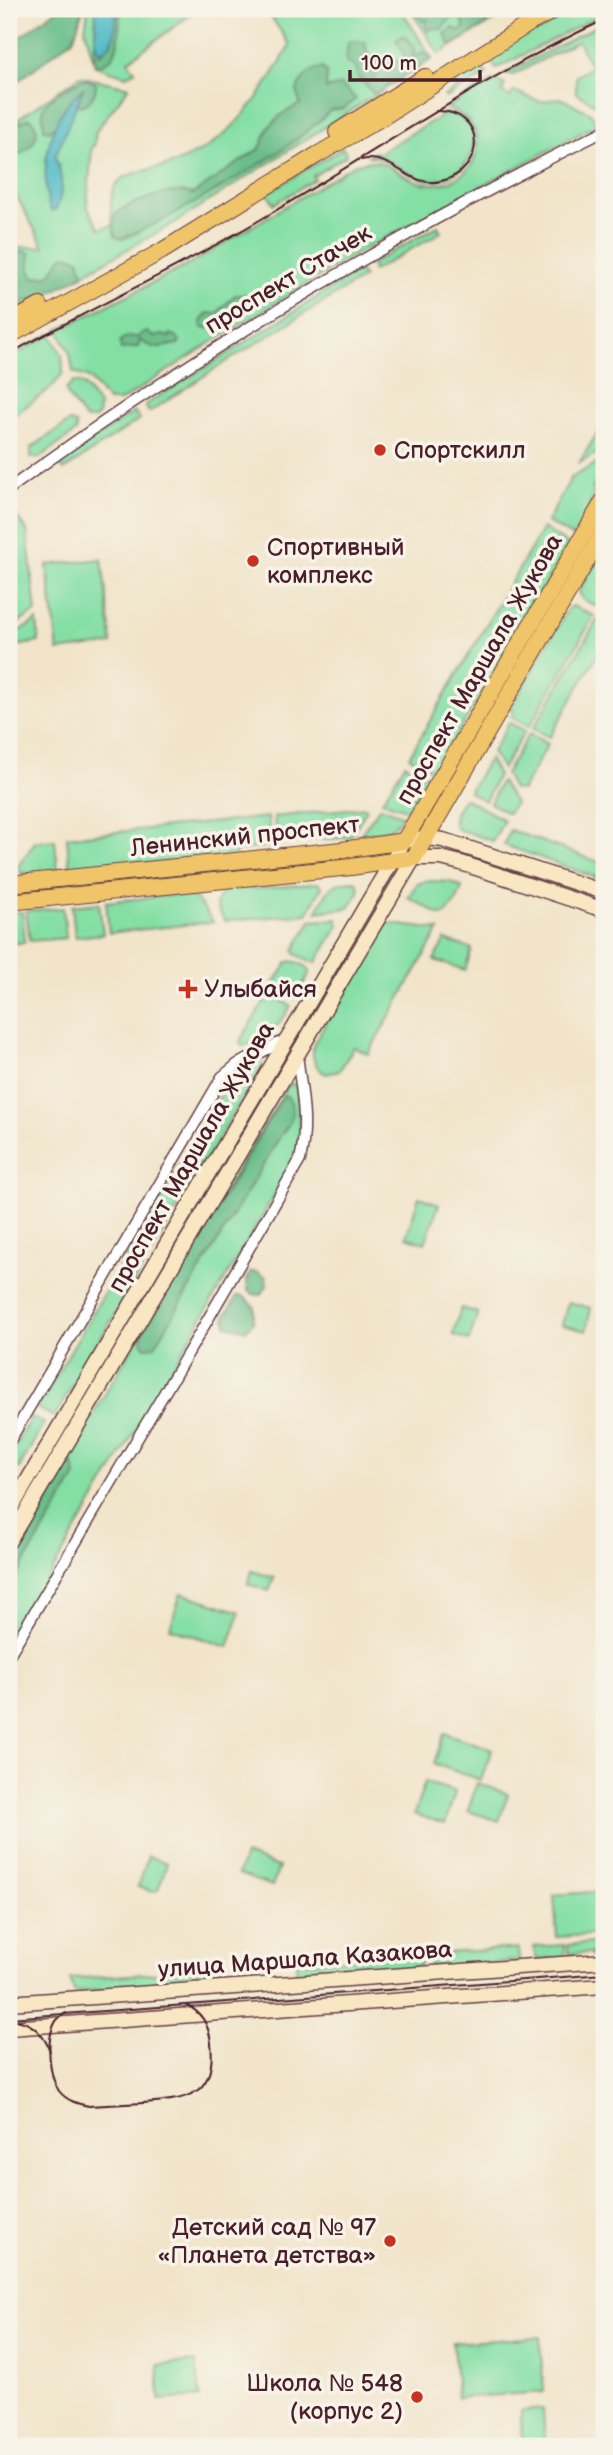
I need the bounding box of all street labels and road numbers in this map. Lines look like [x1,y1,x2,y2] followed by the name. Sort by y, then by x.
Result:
[200,218,377,341] street label: проспект Стачек
[390,529,569,810] street label: проспект Маршала Жукова
[128,810,361,863] street label: Ленинский проспект
[102,1017,281,1298] street label: проспект Маршала Жукова
[157,1935,453,1984] street label: улица Маршала Казакова

